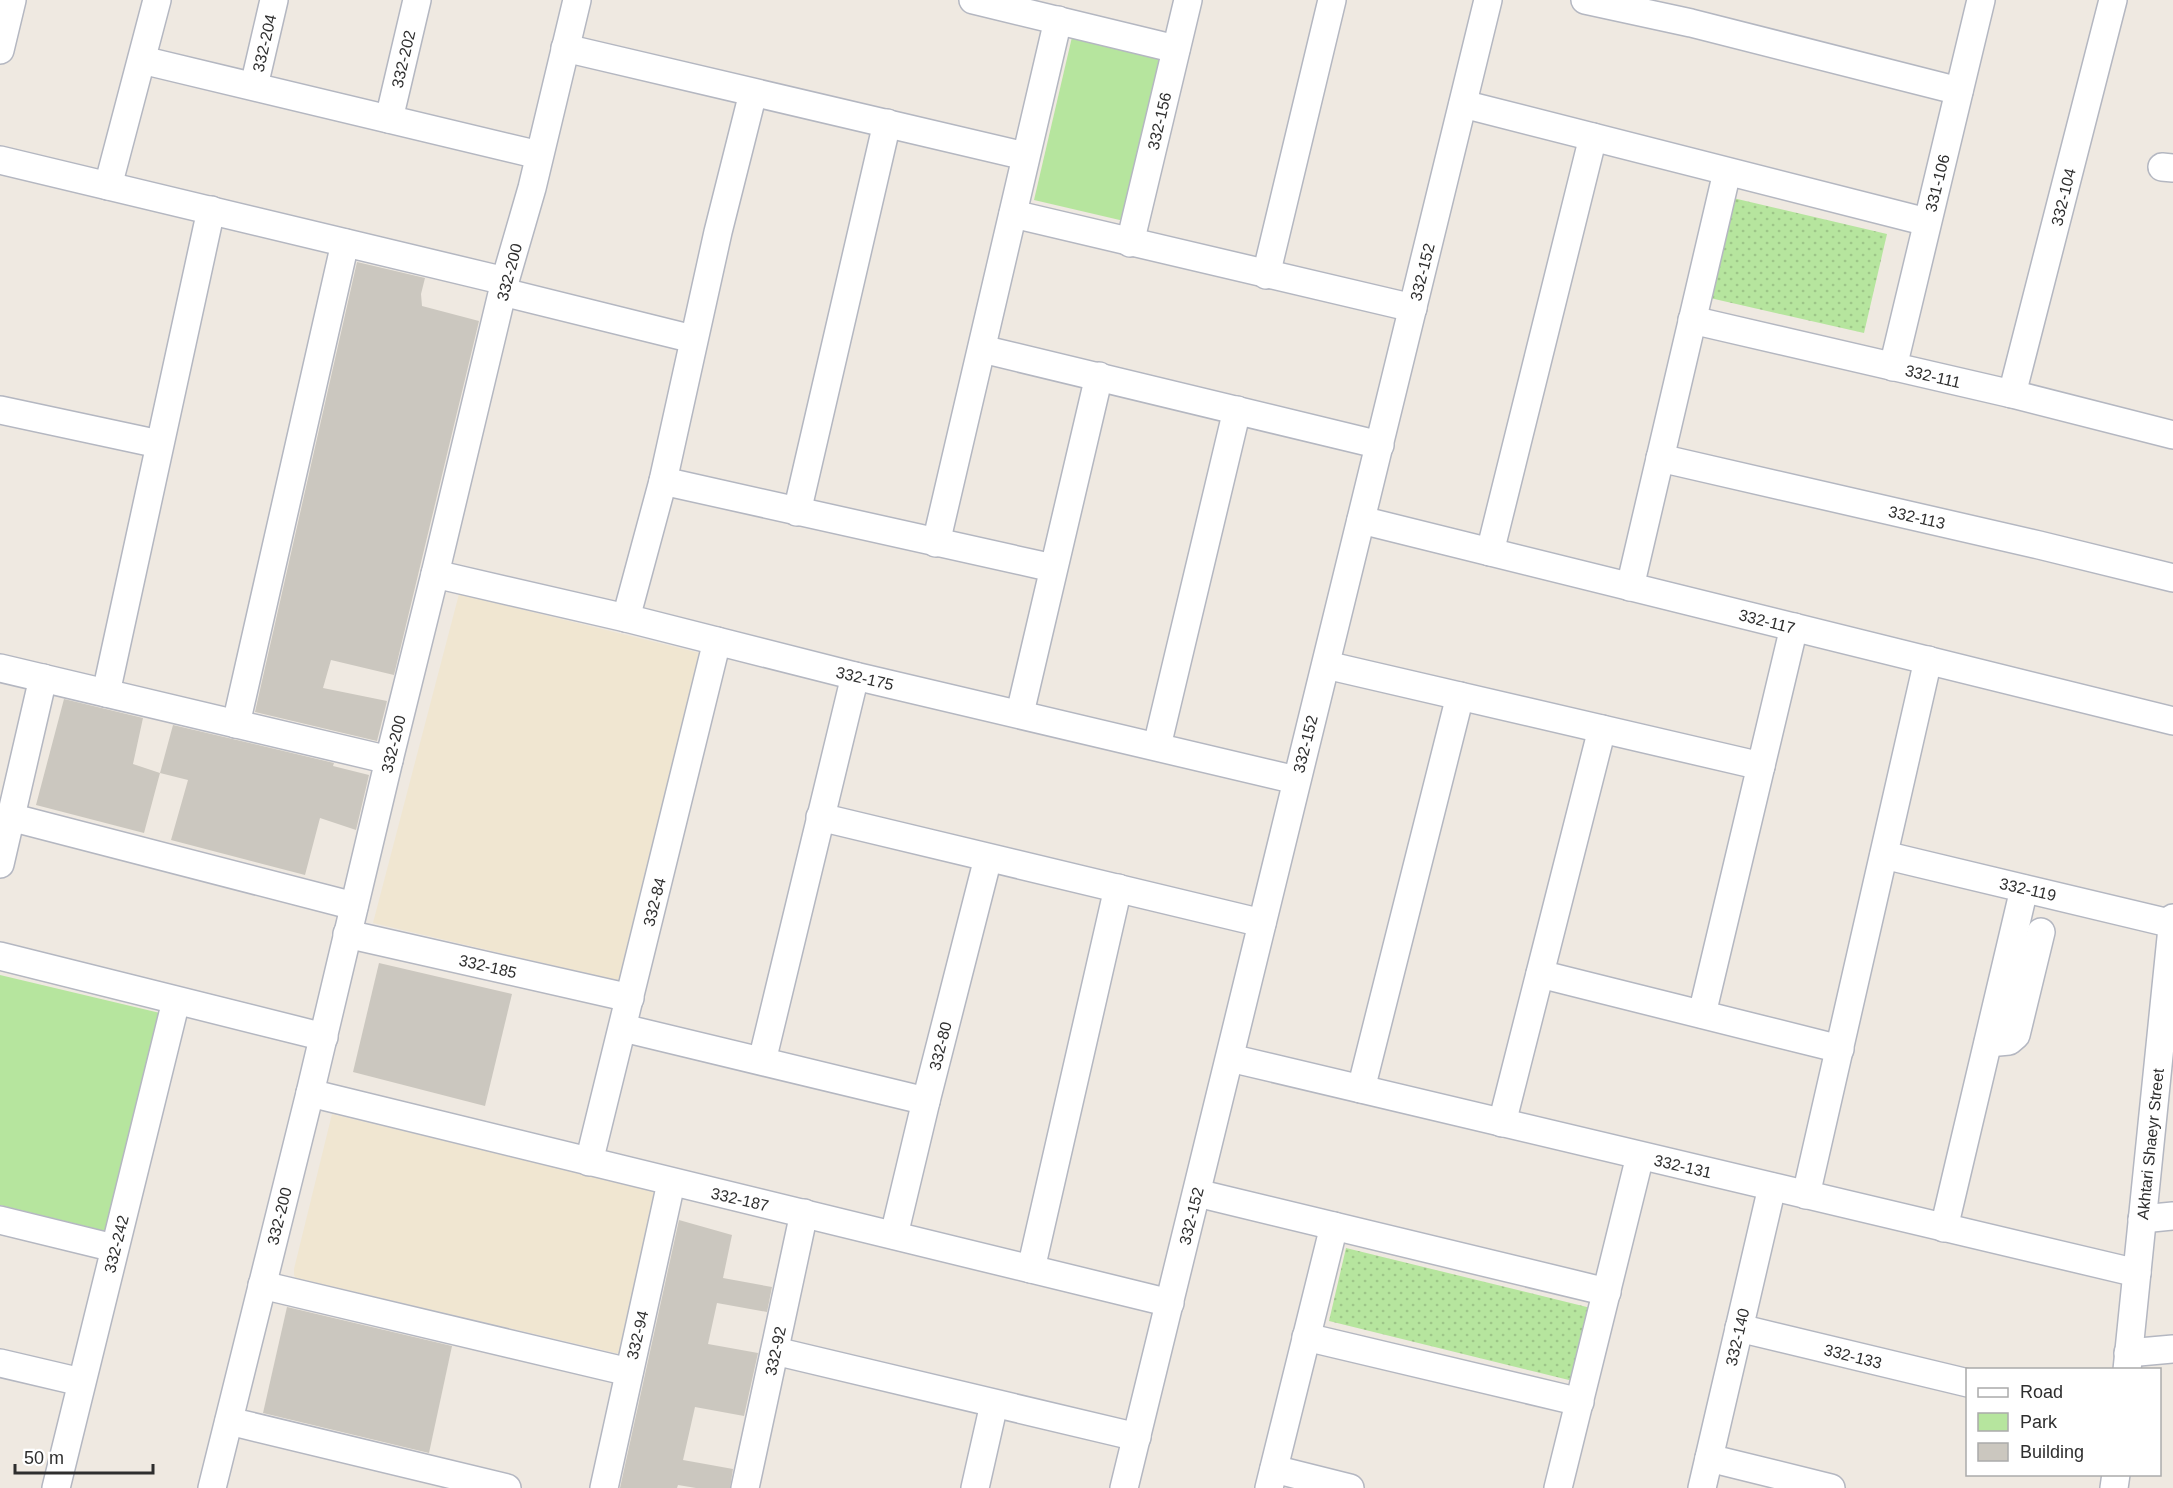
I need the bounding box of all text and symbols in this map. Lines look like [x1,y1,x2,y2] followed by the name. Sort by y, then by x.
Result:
[250,12,279,74] street label: 332-204
[389,28,418,90] street label: 332-202
[1145,90,1174,152] street label: 332-156
[1922,152,1953,214] street label: 331-106
[2048,166,2079,228] street label: 332-104
[494,241,525,303] street label: 332-200
[1407,241,1438,303] street label: 332-152
[1904,362,1962,391] street label: 332-111
[1887,503,1947,532] street label: 332-113
[1737,606,1797,637] street label: 332-117
[834,664,896,693] street label: 332-175
[378,713,409,775] street label: 332-200
[1290,713,1321,775] street label: 332-152
[1998,875,2058,904] street label: 332-119
[640,876,669,928] street label: 332-84
[457,952,519,981] street label: 332-185
[926,1020,955,1072] street label: 332-80
[2134,1067,2167,1221] street label: Akhtari Shaeyr Street
[1652,1152,1714,1181] street label: 332-131
[264,1185,295,1247] street label: 332-200
[709,1185,771,1214] street label: 332-187
[1176,1185,1207,1247] street label: 332-152
[101,1213,132,1275] street label: 332-242
[1723,1306,1752,1368] street label: 332-140
[624,1309,651,1361] street label: 332-94
[762,1325,789,1377] street label: 332-92
[1822,1341,1884,1372] street label: 332-133
[1966,1368,2161,1476] legend
[2020,1382,2063,1402] text: Road
[2020,1412,2058,1432] text: Park
[15,1437,153,1475] scale bar
[2020,1442,2084,1462] text: Building
[24,1448,64,1468] text: 50 m

